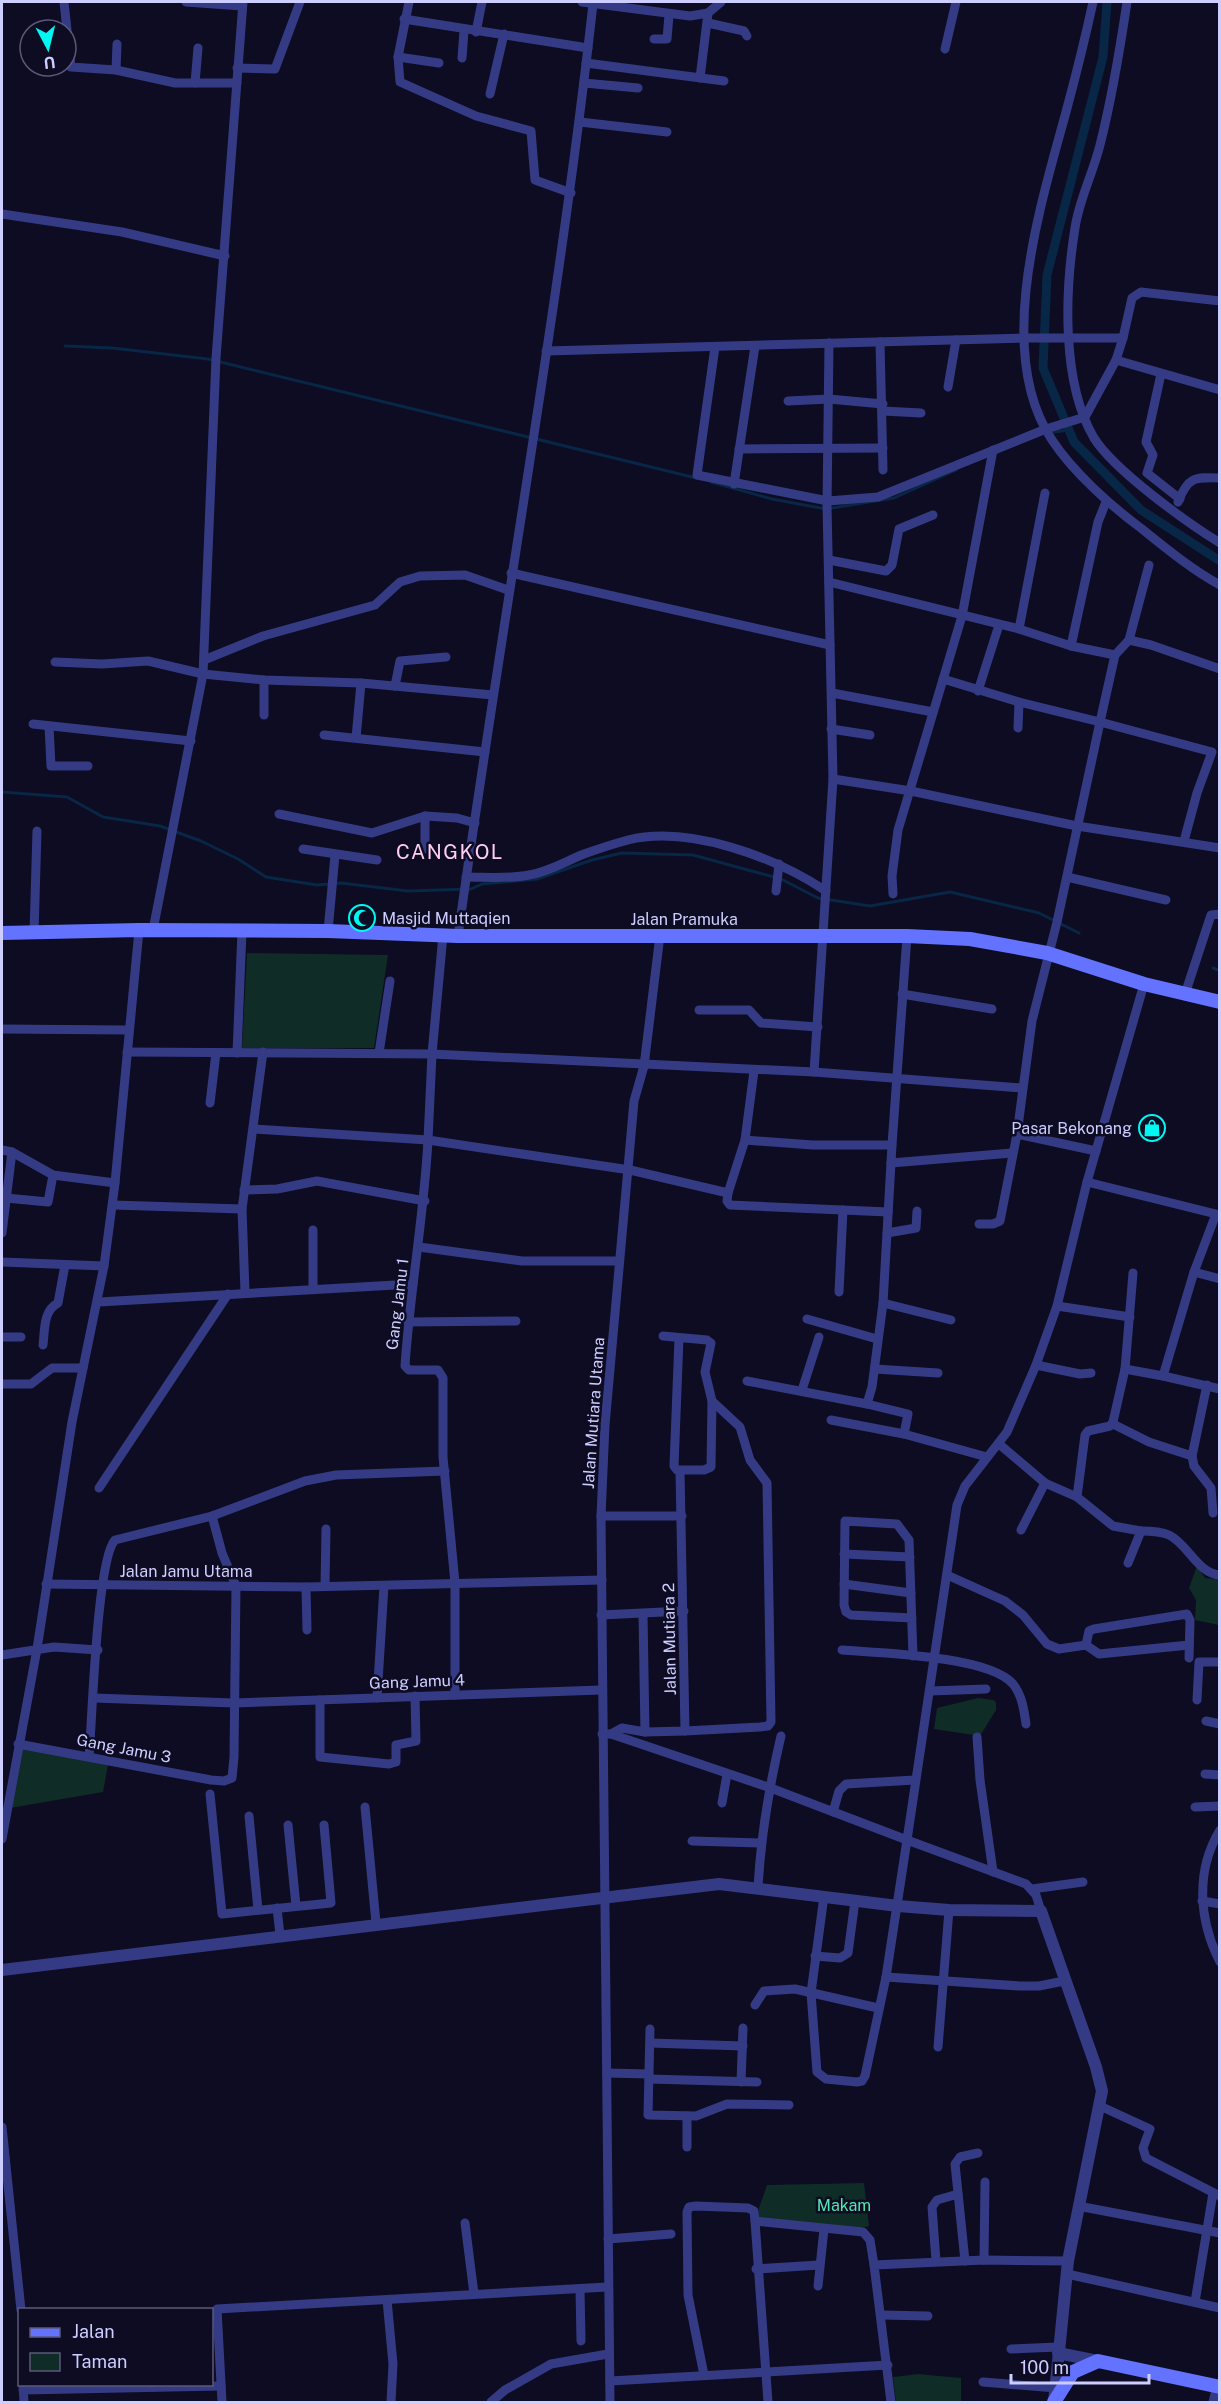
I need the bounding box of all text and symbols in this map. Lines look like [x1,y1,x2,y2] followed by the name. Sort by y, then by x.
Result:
[18,18,78,78] north arrow
[43,52,57,73] text: U
[396,840,504,864] district label: CANGKOL
[347,903,377,933] mosque icon: Masjid Muttaqien
[382,909,510,928] place label: Masjid Muttaqien
[630,910,738,929] street label: Jalan Pramuka
[1137,1113,1167,1143] shop icon: Pasar Bekonang
[1011,1119,1132,1138] place label: Pasar Bekonang
[382,1257,413,1351] street label: Gang Jamu 1
[579,1337,608,1490] street label: Jalan Mutiara Utama
[120,1562,252,1581] street label: Jalan Jamu Utama
[659,1583,680,1695] street label: Jalan Mutiara 2
[369,1670,465,1693] street label: Gang Jamu 4
[75,1730,173,1767] street label: Gang Jamu 3
[817,2196,871,2215] park label: Makam
[18,2308,213,2386] legend
[72,2321,115,2342] text: Jalan
[1011,2347,1149,2385] scale bar
[72,2351,127,2372] text: Taman
[1020,2357,1069,2378] text: 100 m

